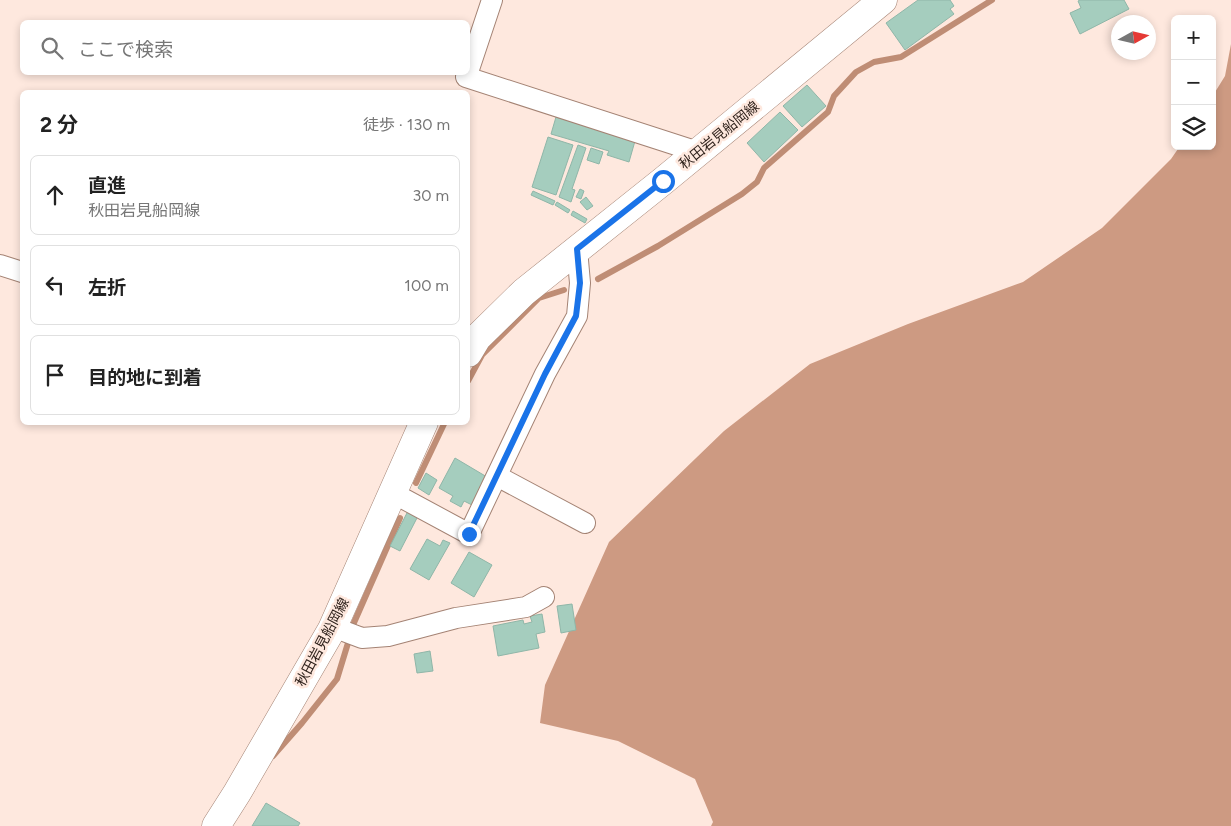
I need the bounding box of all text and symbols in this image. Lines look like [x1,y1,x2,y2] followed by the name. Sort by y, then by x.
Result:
[1111,15,1156,60] north arrow
[1171,15,1216,150] map controls
[1171,15,1216,60] button: +
[20,20,470,75] search box
[38,34,66,62] icon: search
[78,38,173,61] text: ここで検索
[1171,60,1216,105] button: −
[676,98,763,173] street label: 秋田岩見船岡線
[1171,105,1216,150] button: layers
[40,112,78,137] text: 2 分
[363,115,450,134] text: 徒歩 · 130 m
[652,170,675,193] route start
[88,174,126,197] text: 直進
[41,181,69,209] icon: ahead
[412,186,449,205] text: 30 m
[88,201,200,220] text: 秋田岩見船岡線
[41,271,69,299] icon: left
[88,276,126,299] text: 左折
[404,276,449,295] text: 100 m
[41,361,69,389] icon: arrive
[88,366,202,389] text: 目的地に到着
[458,523,481,546] route end
[292,595,353,689] street label: 秋田岩見船岡線

